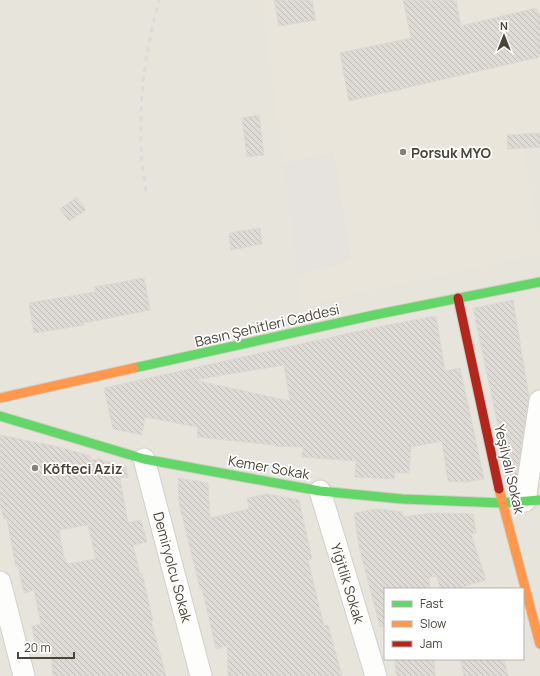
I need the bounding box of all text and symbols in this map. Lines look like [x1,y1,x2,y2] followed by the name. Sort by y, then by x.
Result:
[484,16,524,56] north arrow
[500,18,508,33] text: N
[411,143,491,162] place label: Porsuk MYO
[398,147,408,157] marker: Porsuk MYO
[193,299,341,351] street label: Basın Şehitleri Caddesi
[490,422,530,517] street label: Yeşilyalı Sokak
[227,451,312,484] street label: Kemer Sokak
[43,459,122,478] place label: Köfteci Aziz
[30,463,40,473] marker: Köfteci Aziz
[149,510,197,625] street label: Demiryolcu Sokak
[327,540,370,627] street label: Yiğitlik Sokak
[384,588,524,660] legend
[420,595,444,612] text: Fast
[420,615,446,632] text: Slow
[18,634,74,660] scale bar
[420,635,442,652] text: Jam
[24,639,51,656] text: 20 m

